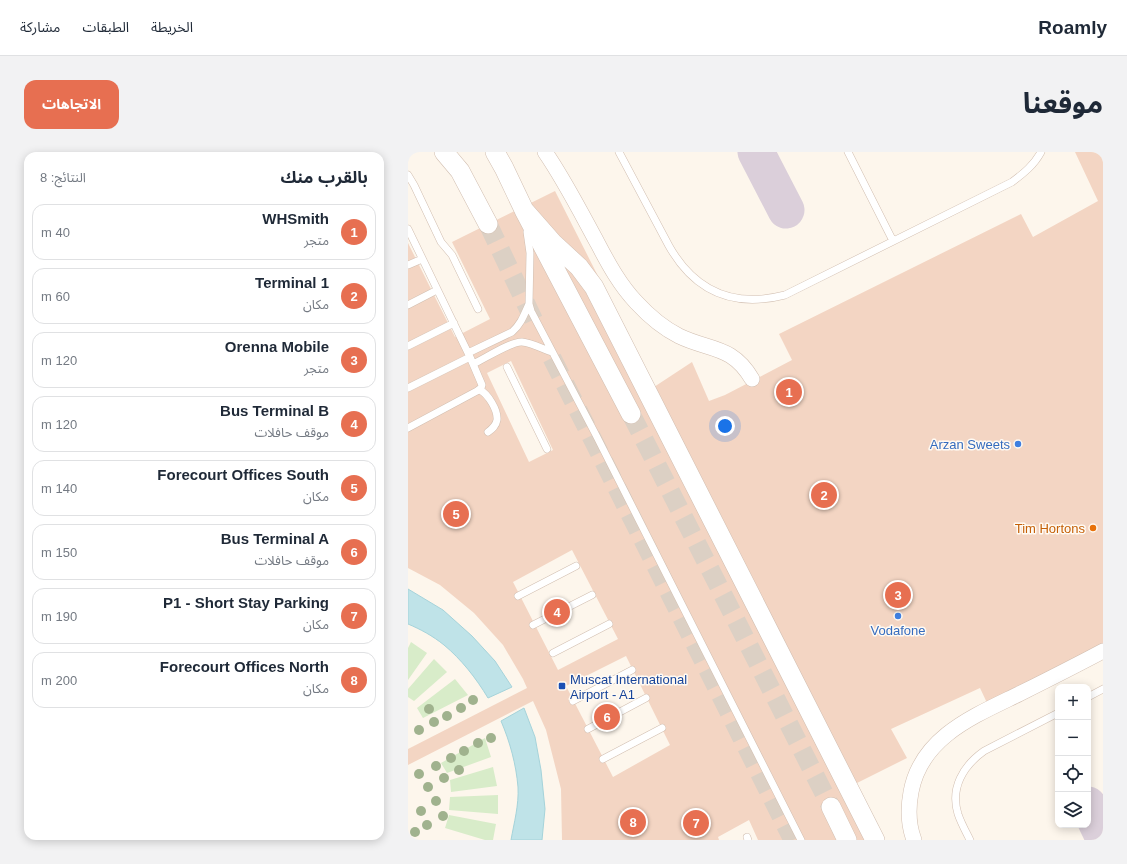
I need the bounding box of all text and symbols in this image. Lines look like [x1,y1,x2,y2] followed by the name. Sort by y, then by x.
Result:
[1038,17,1107,38] text: Roamly
[20,19,60,35] text: مشاركة
[82,19,129,35] text: الطبقات
[151,19,193,35] text: الخريطة
[24,80,119,129] button: الاتجاهات
[1023,88,1103,119] text: موقعنا
[280,168,368,187] text: بالقرب منك
[40,170,86,185] text: النتائج: 8
[262,210,329,227] text: WHSmith
[41,225,70,240] text: 40 m
[350,225,358,240] text: 1
[304,233,329,248] text: متجر
[255,274,329,291] text: Terminal 1
[41,289,70,304] text: 60 m
[350,289,358,304] text: 2
[303,297,329,312] text: مكان
[225,338,329,355] text: Orenna Mobile
[41,353,77,368] text: 120 m
[350,353,358,368] text: 3
[304,361,329,376] text: متجر
[776,377,802,407] pin: 1
[220,402,329,419] text: Bus Terminal B
[715,416,735,436] your location
[41,417,77,432] text: 120 m
[350,417,358,432] text: 4
[254,425,329,440] text: موقف حافلات
[930,437,1010,452] place label: Arzan Sweets
[1013,439,1023,449] marker: Arzan Sweets
[157,466,329,483] text: Forecourt Offices South
[811,480,837,510] pin: 2
[41,481,77,496] text: 140 m
[350,481,358,496] text: 5
[303,489,329,504] text: مكان
[443,499,469,529] pin: 5
[1015,521,1085,536] place label: Tim Hortons
[1088,523,1098,533] marker: Tim Hortons
[221,530,329,547] text: Bus Terminal A
[41,545,77,560] text: 150 m
[350,545,358,560] text: 6
[254,553,329,568] text: موقف حافلات
[885,580,911,610] pin: 3
[163,594,329,611] text: P1 - Short Stay Parking
[544,597,570,627] pin: 4
[41,609,77,624] text: 190 m
[350,609,358,624] text: 7
[893,611,903,621] marker: Vodafone
[303,617,329,632] text: مكان
[871,623,925,638] place label: Vodafone
[160,658,329,675] text: Forecourt Offices North
[570,672,687,702] place label: Muscat International Airport - A1
[41,673,77,688] text: 200 m
[350,673,358,688] text: 8
[303,681,329,696] text: مكان
[557,681,567,691] marker: Muscat International Airport - A1
[1055,684,1091,828] map controls
[1055,684,1091,720] button: +
[594,702,620,732] pin: 6
[1055,720,1091,756] button: −
[1055,756,1091,792] button: locate
[1055,792,1091,828] button: layers
[620,807,646,837] pin: 8
[683,808,709,838] pin: 7

